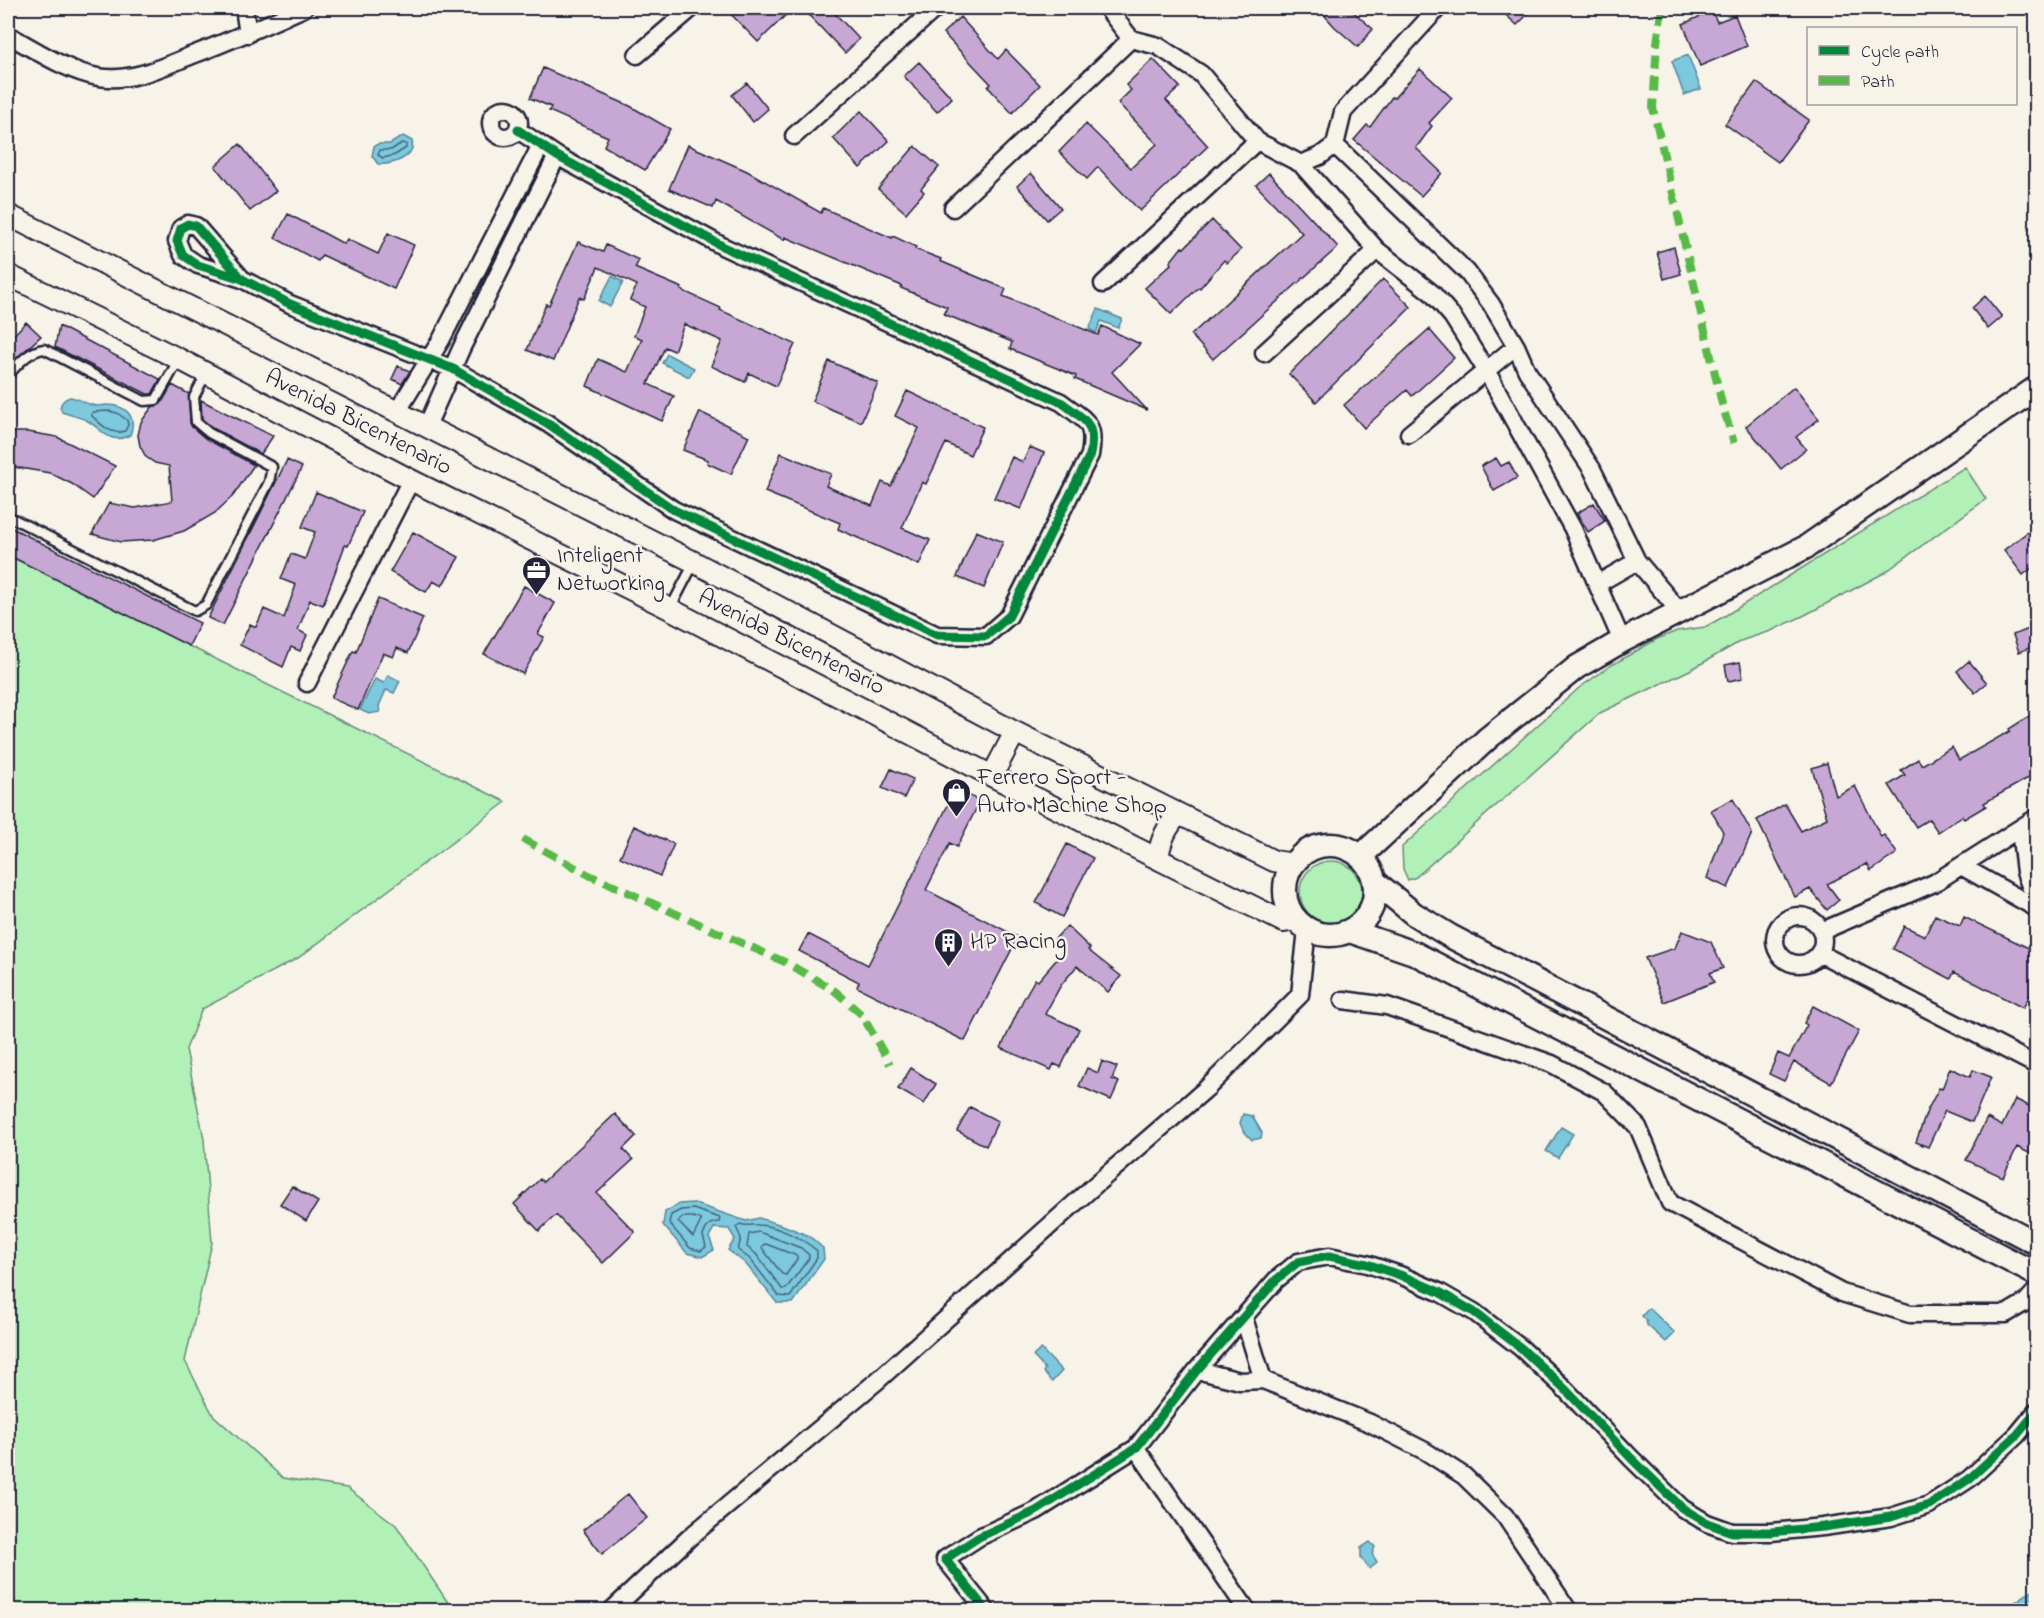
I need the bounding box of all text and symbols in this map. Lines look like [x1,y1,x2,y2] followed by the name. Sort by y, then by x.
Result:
[1807,27,2017,105] legend
[1861,40,1939,66] text: Cycle path
[1861,70,1895,96] text: Path
[258,361,458,485] street label: Avenida Bicentenario
[557,539,665,602] place label: Inteligent Networking
[520,554,552,596] office icon: Inteligent Networking
[691,581,891,705] street label: Avenida Bicentenario
[976,761,1167,824] place label: Ferrero Sport - Auto Machine Shop
[940,776,972,818] shop icon: Ferrero Sport - Auto Machine Shop
[970,925,1066,960] place label: HP Racing
[933,926,965,968] building icon: HP Racing

